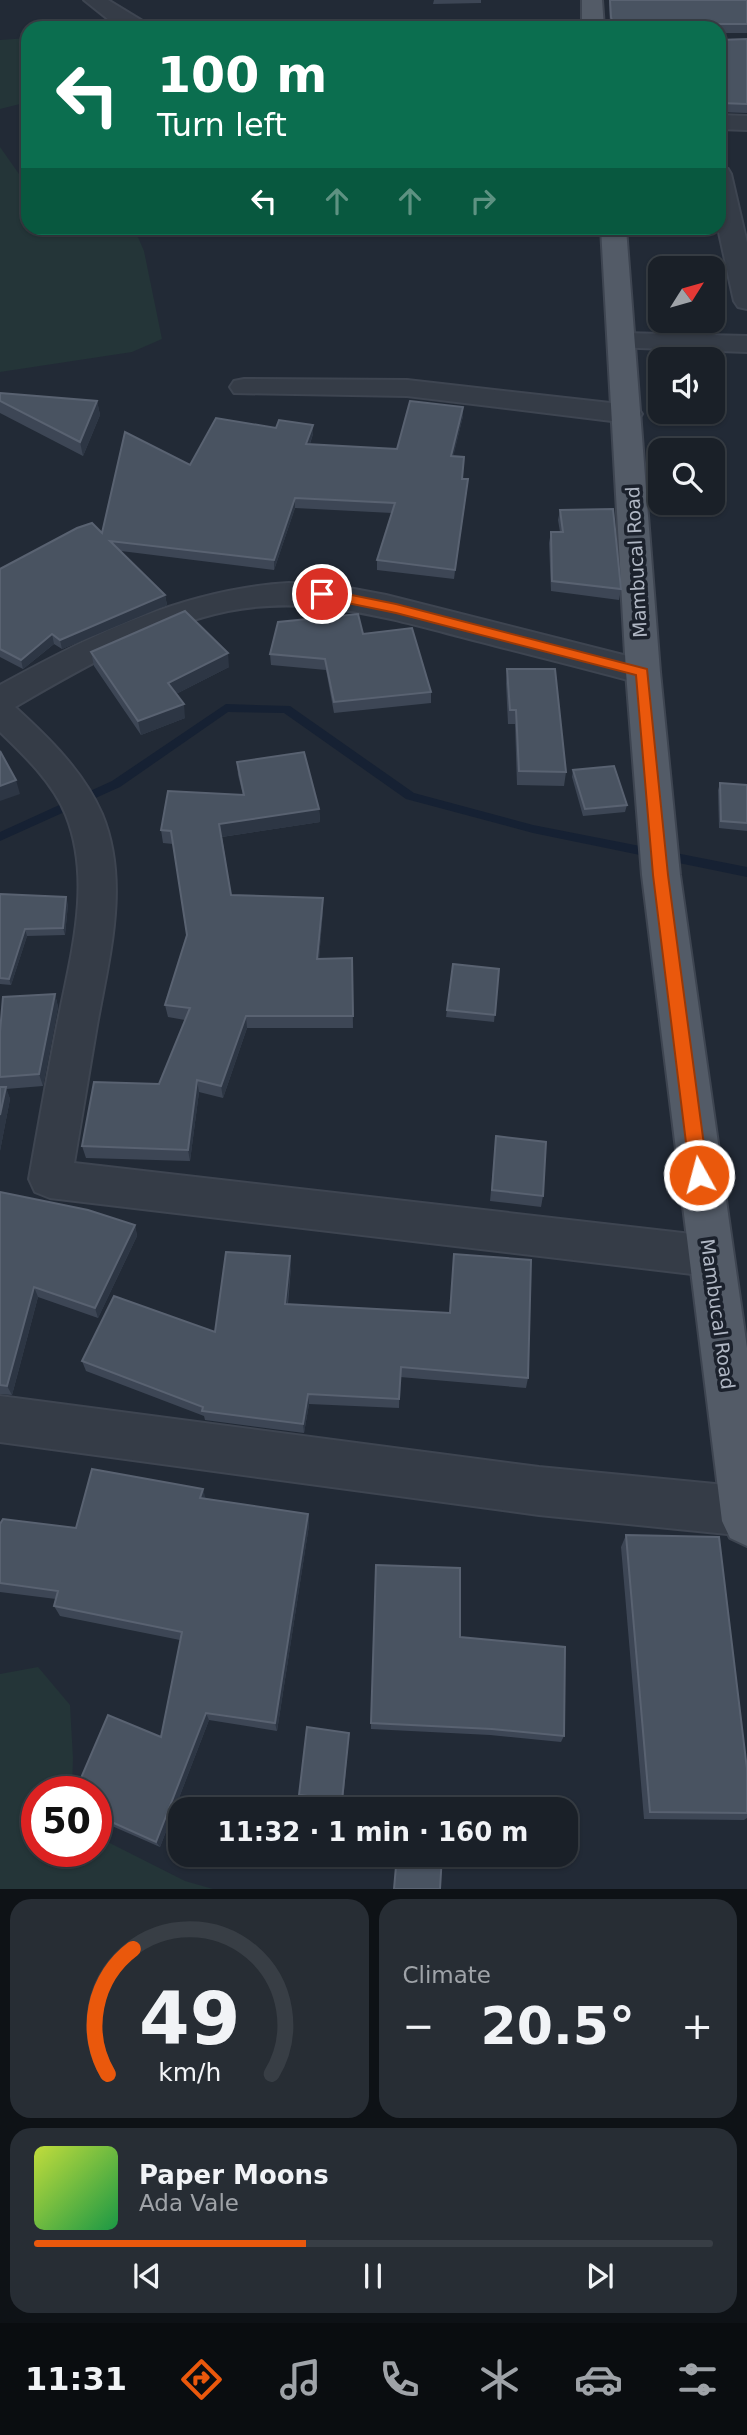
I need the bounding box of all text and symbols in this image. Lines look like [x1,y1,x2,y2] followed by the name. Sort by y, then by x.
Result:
[157,47,327,104] text: 100 m
[42,49,133,140] icon: left
[157,106,287,144] text: Turn left
[245,182,283,220] icon: left
[318,182,356,220] icon: ahead
[391,182,429,220] icon: ahead
[464,182,502,220] icon: right
[648,256,724,332] north arrow
[648,256,725,515] map controls
[648,347,725,424] button: sound
[648,438,725,515] button: search
[621,486,651,638] street label: Mambucal Road
[292,564,352,624] pin
[303,575,341,613] icon: arrive
[662,1138,736,1212] position arrow
[697,1237,739,1391] street label: Mambucal Road
[21,1776,112,1867] speed limit sign: 50
[218,1817,528,1847] text: 11:32 · 1 min · 160 m
[403,1962,491,1988] text: Climate
[139,1977,240,2062] text: 49
[481,1996,635,2056] text: 20.5°
[403,2004,434,2048] text: −
[681,2004,713,2048] text: +
[158,2058,221,2087] text: km/h
[139,2160,329,2190] text: Paper Moons
[139,2190,239,2216] text: Ada Vale
[128,2257,166,2295] icon: previous
[354,2257,392,2295] icon: pause
[581,2257,619,2295] icon: next
[177,2355,226,2404] icon: directions
[276,2355,325,2404] icon: music
[375,2355,424,2404] icon: phone
[475,2355,524,2404] icon: climate
[574,2355,623,2404] icon: car
[673,2355,722,2404] icon: filters
[25,2360,127,2398] text: 11:31

